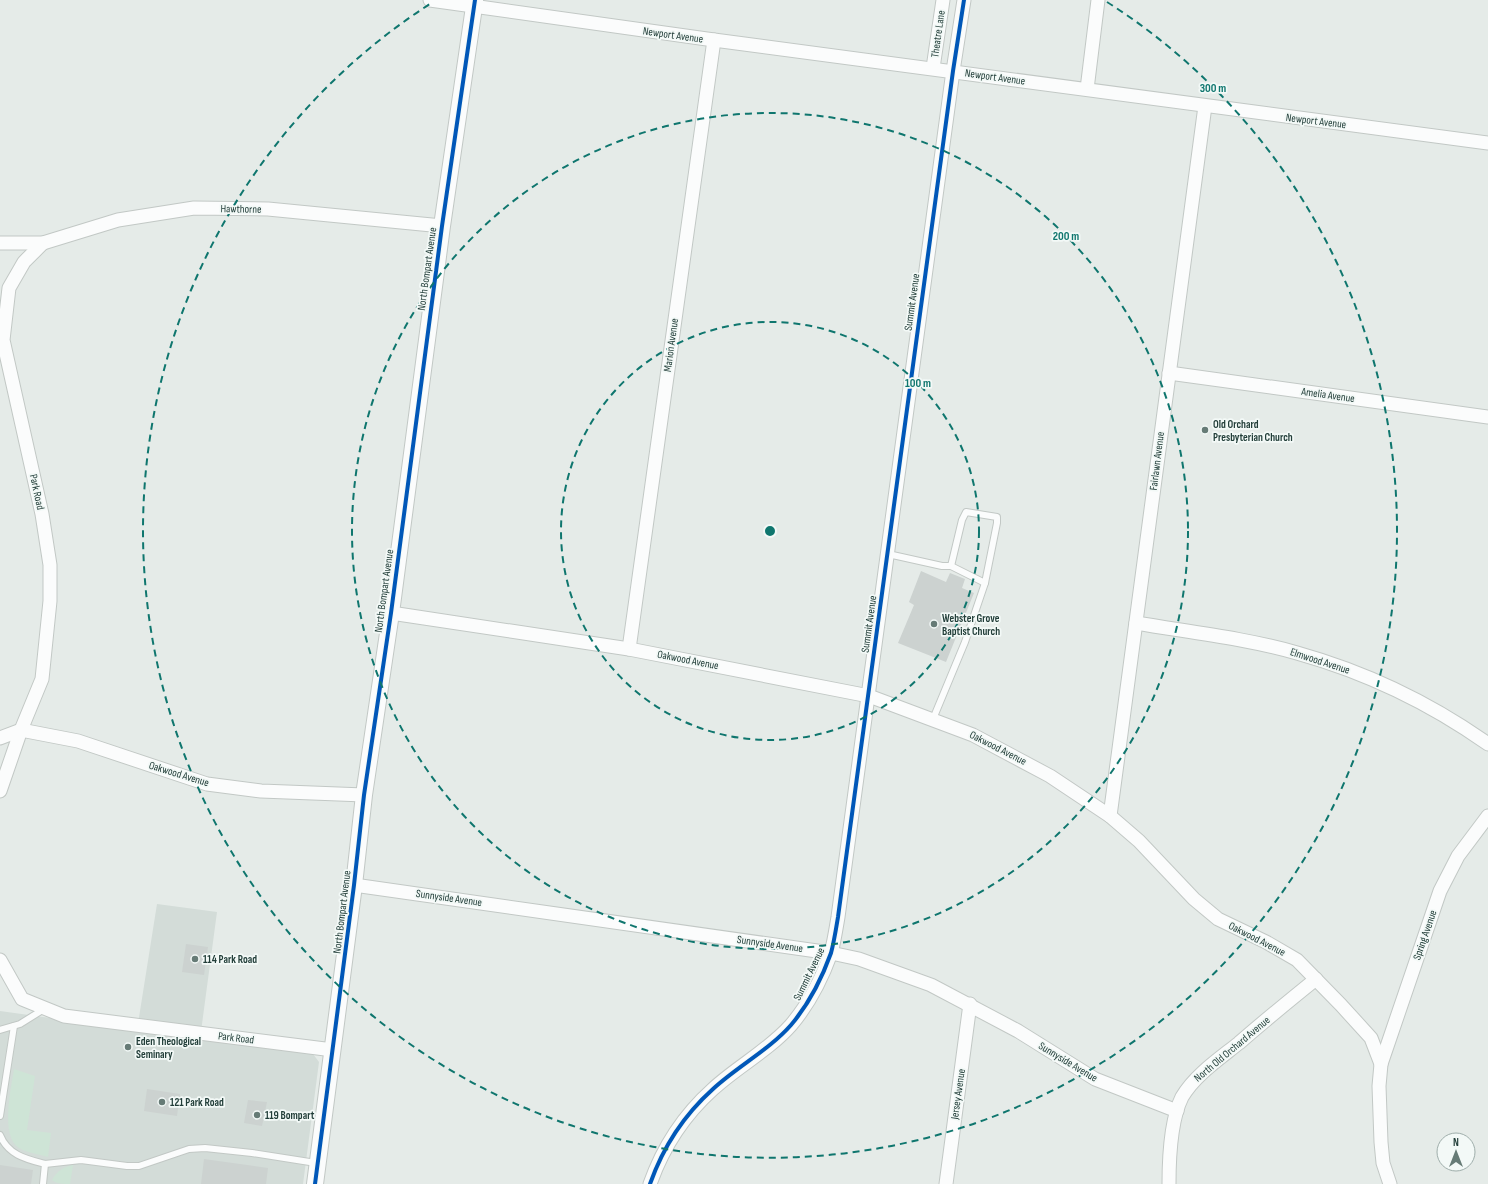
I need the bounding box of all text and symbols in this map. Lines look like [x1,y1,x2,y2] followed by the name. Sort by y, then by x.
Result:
[928,9,948,59] street label: Theatre Lane
[642,24,704,46] street label: Newport Avenue
[964,66,1026,88] street label: Newport Avenue
[1200,81,1226,96] text: 300 m
[1285,111,1347,131] street label: Newport Avenue
[220,202,262,216] street label: Hawthorne
[415,227,439,311] street label: North Bompart Avenue
[1053,229,1079,244] text: 200 m
[902,273,922,331] street label: Summit Avenue
[661,317,681,373] street label: Marion Avenue
[905,376,931,391] text: 100 m
[1300,385,1355,405] street label: Amelia Avenue
[1213,418,1293,444] place label: Old Orchard Presbyterian Church
[1200,425,1210,435] marker: Old Orchard Presbyterian Church
[1147,431,1167,491] street label: Fairlawn Avenue
[27,473,47,511] street label: Park Road
[763,524,777,538] centre of rings
[372,549,396,633] street label: North Bompart Avenue
[859,595,879,653] street label: Summit Avenue
[942,612,1000,638] place label: Webster Grove Baptist Church
[929,619,939,629] marker: Webster Grove Baptist Church
[1288,645,1352,677] street label: Elmwood Avenue
[656,648,720,672] street label: Oakwood Avenue
[967,728,1029,768] street label: Oakwood Avenue
[147,759,211,789] street label: Oakwood Avenue
[330,870,354,954] street label: North Bompart Avenue
[415,887,483,909] street label: Sunnyside Avenue
[1410,908,1440,962] street label: Spring Avenue
[1226,919,1288,959] street label: Oakwood Avenue
[736,933,804,955] street label: Sunnyside Avenue
[791,945,827,1003] street label: Summit Avenue
[203,953,257,966] place label: 114 Park Road
[190,954,200,964] marker: 114 Park Road
[1191,1013,1273,1085] street label: North Old Orchard Avenue
[217,1029,255,1047] street label: Park Road
[136,1035,201,1061] place label: Eden Theological Seminary
[1036,1039,1100,1085] street label: Sunnyside Avenue
[123,1042,133,1052] marker: Eden Theological Seminary
[948,1068,968,1121] street label: Jersey Avenue
[170,1096,224,1109] place label: 121 Park Road
[157,1097,167,1107] marker: 121 Park Road
[265,1109,315,1122] place label: 119 Bompart
[252,1110,262,1120] marker: 119 Bompart
[1436,1132,1476,1172] north arrow
[1453,1136,1459,1149] text: N

